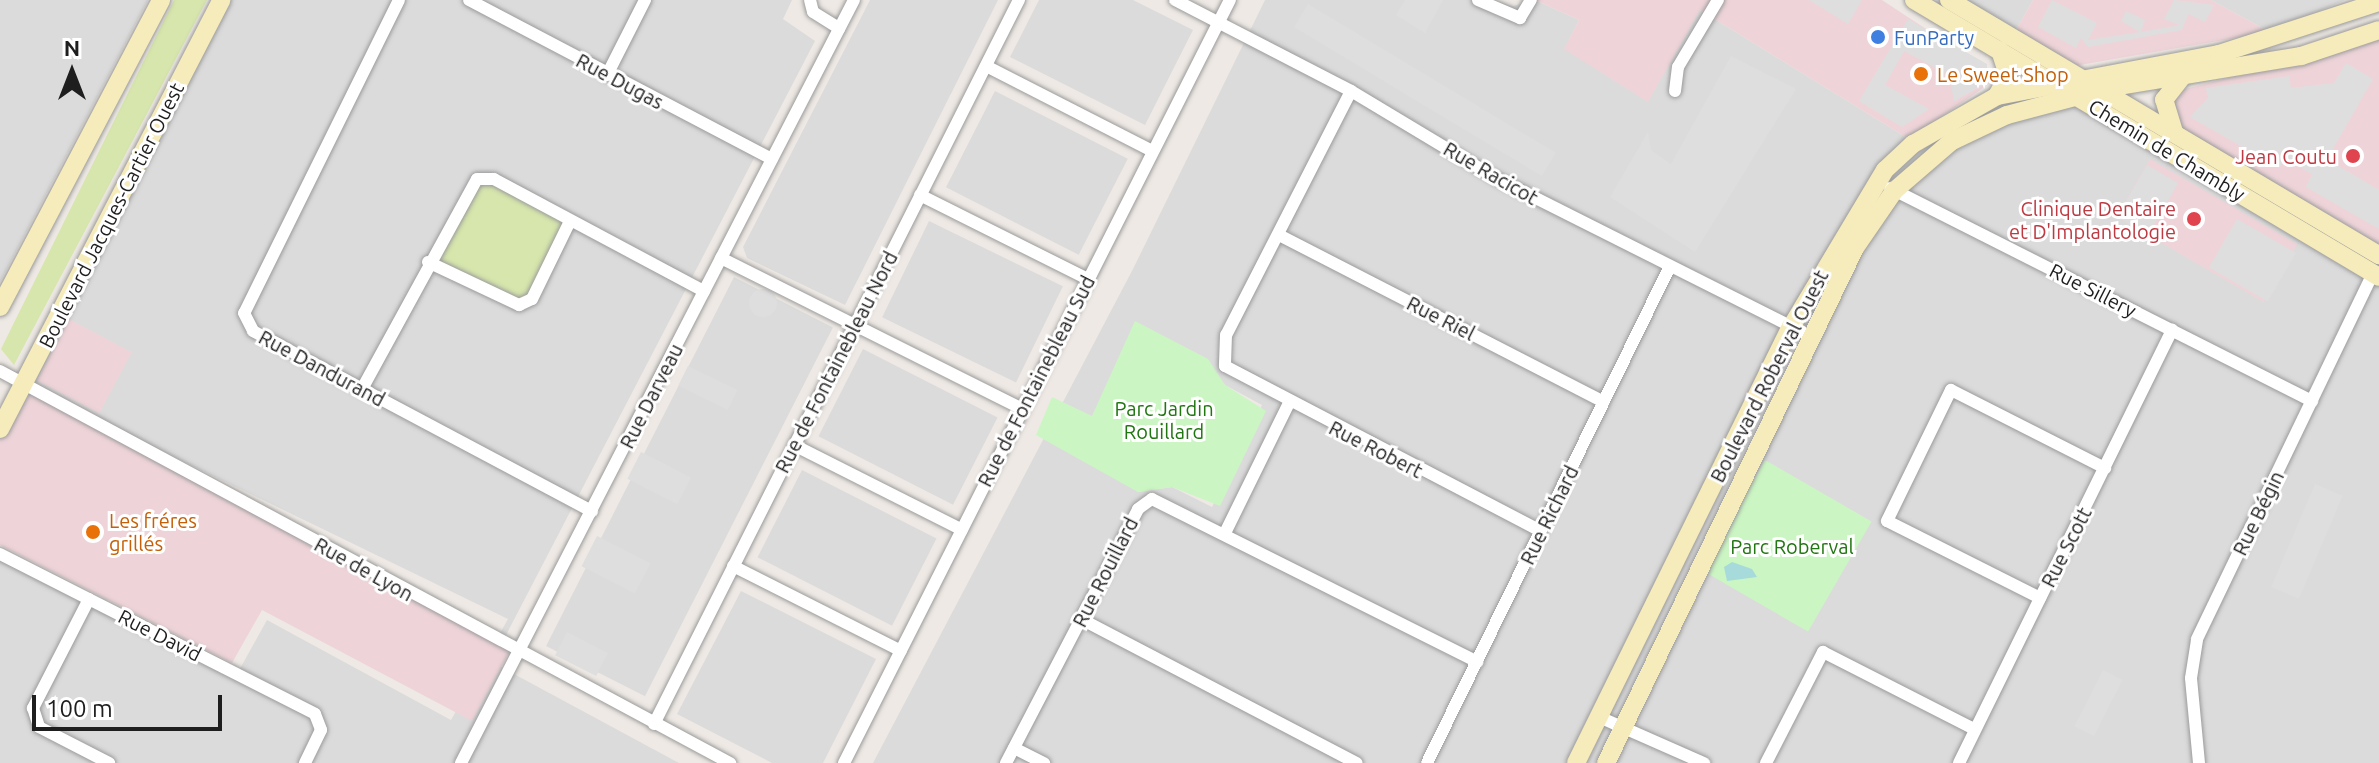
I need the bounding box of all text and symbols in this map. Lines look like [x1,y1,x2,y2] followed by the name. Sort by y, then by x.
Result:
[1894,25,1974,49] place label: FunParty
[1869,28,1887,46] marker: FunParty
[32,32,112,112] north arrow
[64,35,80,60] text: N
[572,48,668,114] street label: Rue Dugas
[1937,62,2069,86] place label: Le Sweet Shop
[1912,65,1930,83] marker: Le Sweet Shop
[33,78,189,352] street label: Boulevard Jacques-Cartier Ouest
[2085,94,2249,206] street label: Chemin de Chambly
[1439,136,1543,210] street label: Rue Racicot
[2235,144,2337,168] place label: Jean Coutu
[2344,147,2362,165] marker: Jean Coutu
[2009,196,2176,243] place label: Clinique Dentaire et D'Implantologie
[2183,208,2205,230] marker: Clinique Dentaire et D'Implantologie
[770,247,902,477] street label: Rue de Fontainebleau Nord
[2046,258,2140,322] street label: Rue Sillery
[1705,266,1833,486] street label: Boulevard Roberval Ouest
[972,271,1100,491] street label: Rue de Fontainebleau Sud
[1403,291,1479,345] street label: Rue Riel
[255,325,389,411] street label: Rue Dandurand
[614,340,688,452] street label: Rue Darveau
[1114,396,1214,443] park label: Parc Jardin Rouillard
[1325,415,1427,483] street label: Rue Robert
[1515,462,1583,568] street label: Rue Richard
[2227,467,2289,559] street label: Rue Bégin
[2036,503,2096,591] street label: Rue Scott
[109,508,197,555] place label: Les fréres grillés
[1067,513,1143,631] street label: Rue Rouillard
[84,523,102,541] marker: Les fréres grillés
[310,532,418,606] street label: Rue de Lyon
[1730,534,1854,558] park label: Parc Roberval
[114,604,206,666] street label: Rue David
[36,679,226,729] scale bar
[46,695,113,722] text: 100 m

